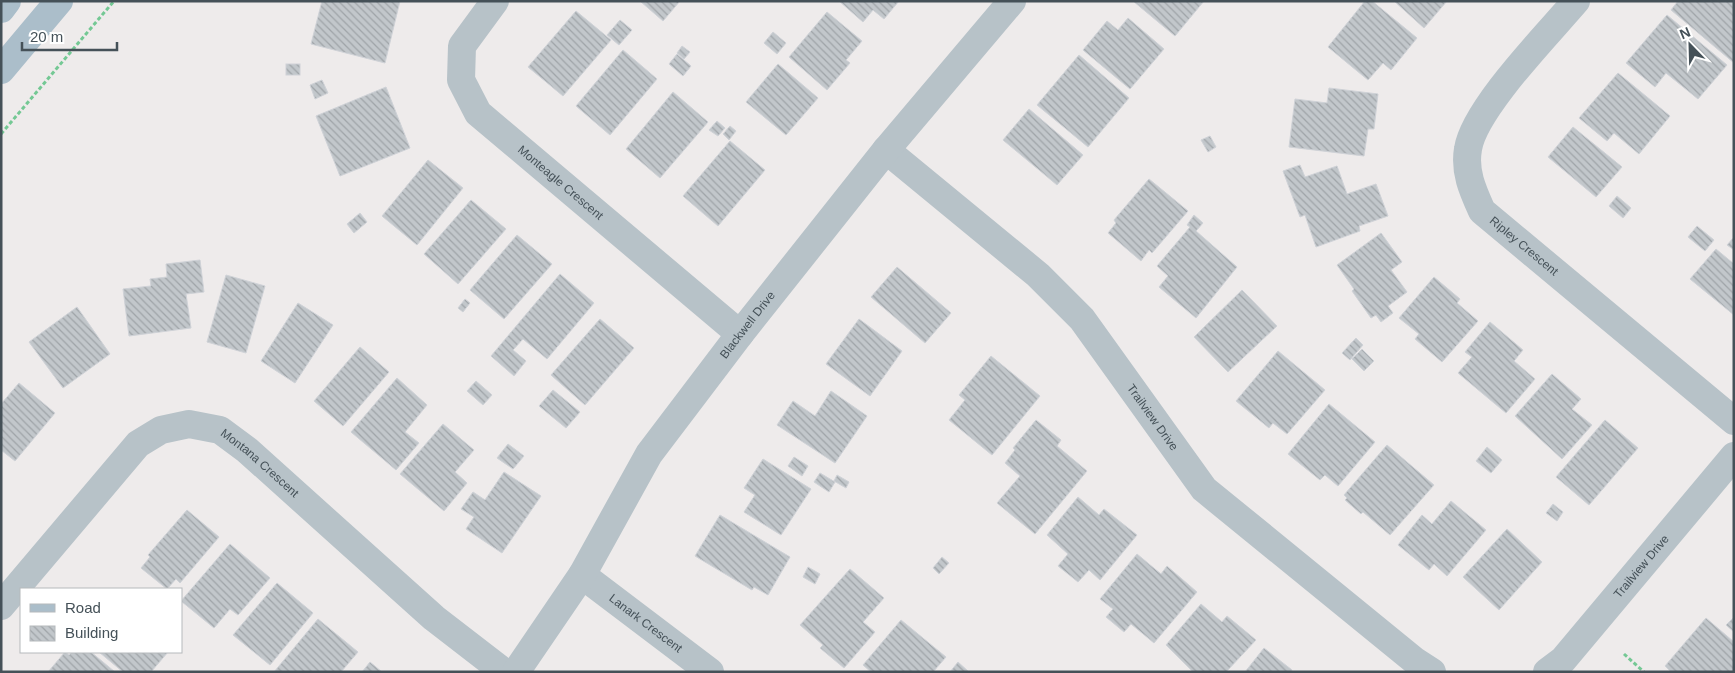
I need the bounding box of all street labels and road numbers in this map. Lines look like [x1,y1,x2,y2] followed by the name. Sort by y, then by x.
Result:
[515,143,607,223] street label: Monteagle Crescent
[1487,213,1562,279] street label: Ripley Crescent
[717,288,778,361] street label: Blackwell Drive
[1124,381,1181,453] street label: Trailview Drive
[218,426,302,501] street label: Montana Crescent
[1611,532,1672,601] street label: Trailview Drive
[606,591,686,656] street label: Lanark Crescent

